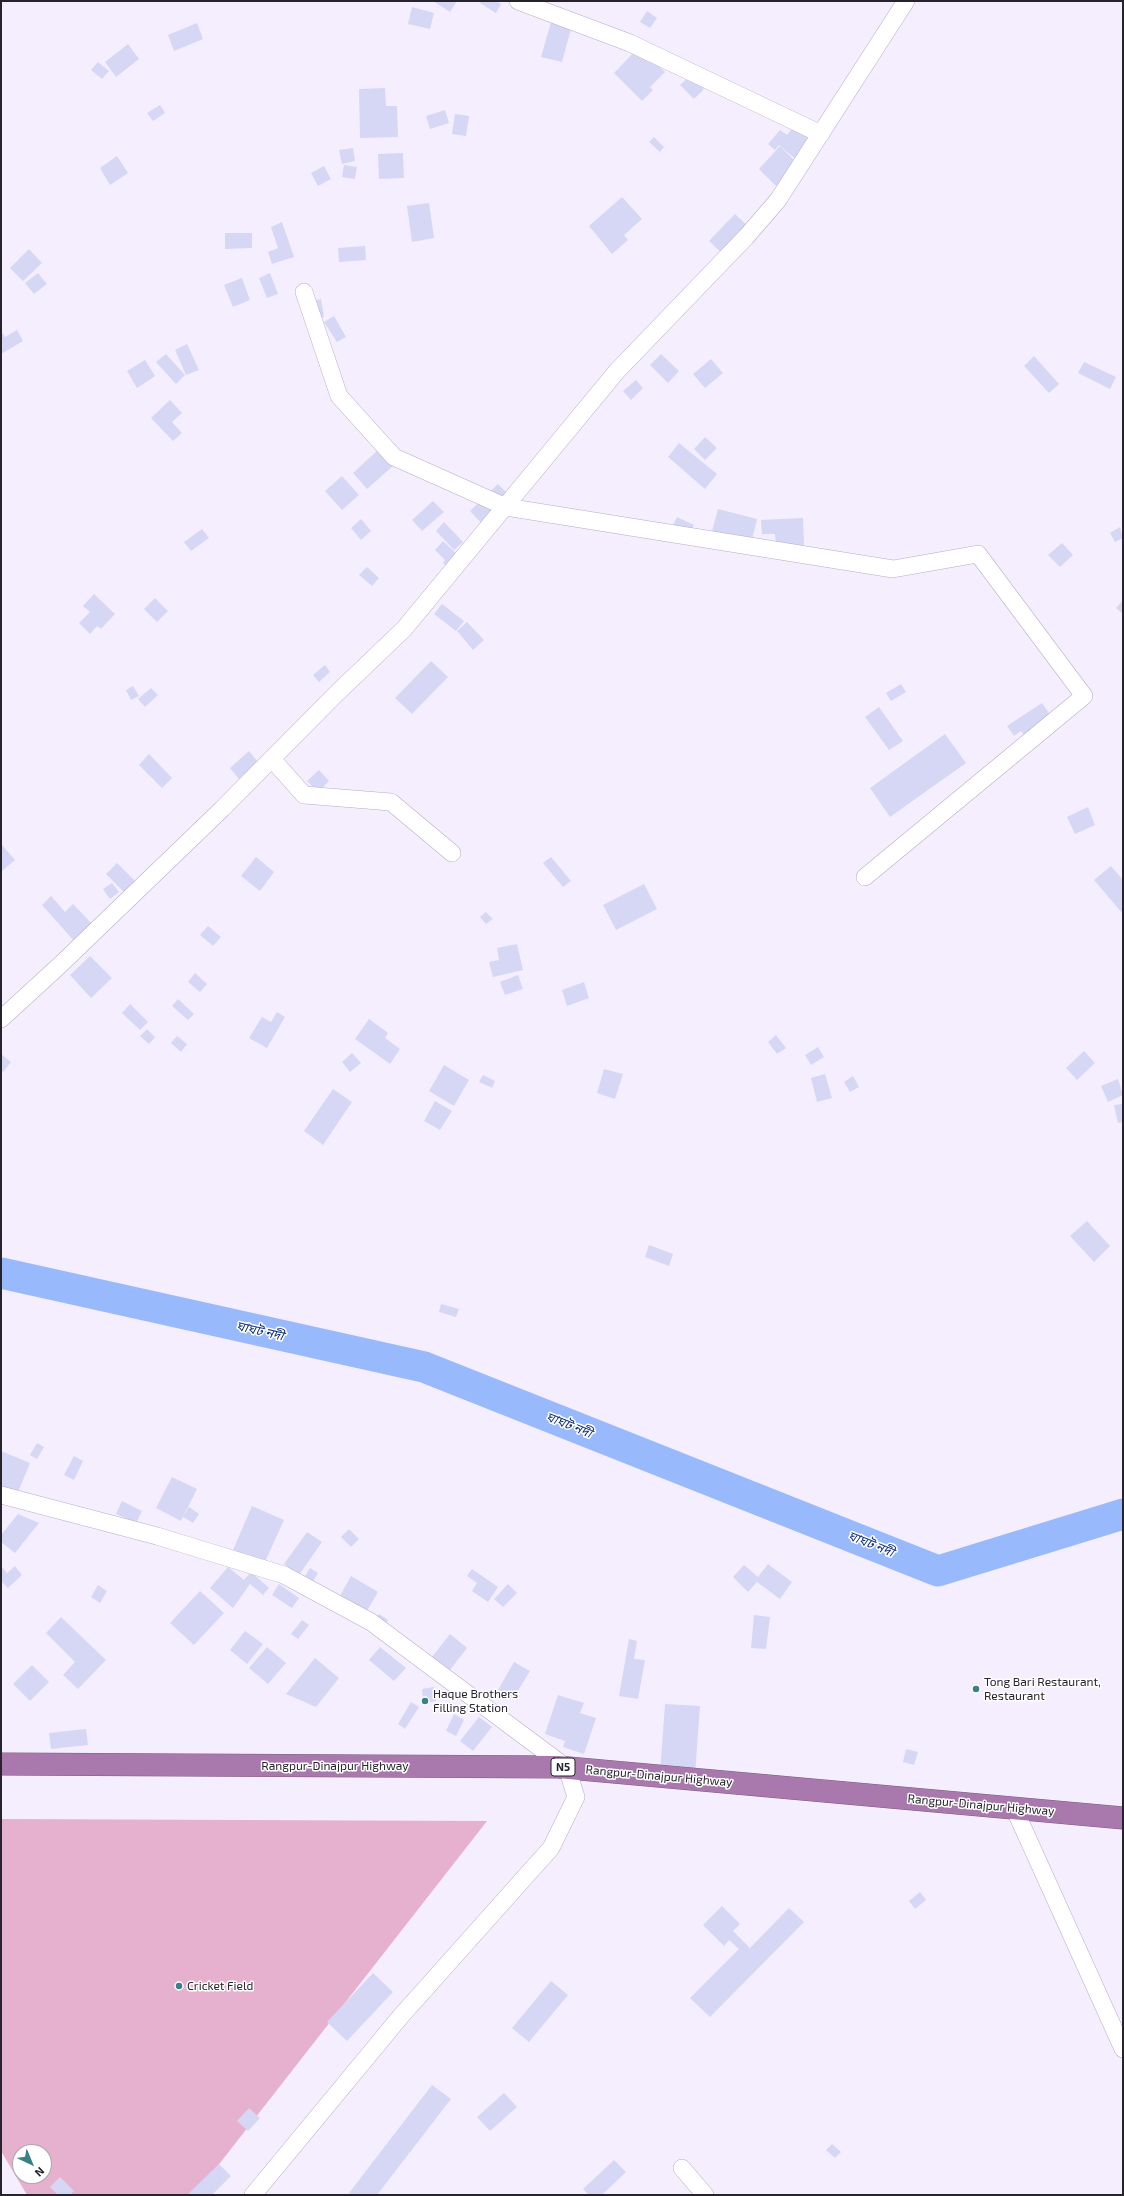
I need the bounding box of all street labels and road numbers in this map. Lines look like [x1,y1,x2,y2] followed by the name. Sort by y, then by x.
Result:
[551,1758,575,1776] road number: N5
[261,1759,409,1773] street label: Rangpur-Dinajpur Highway
[585,1762,733,1790] street label: Rangpur-Dinajpur Highway
[907,1791,1055,1819] street label: Rangpur-Dinajpur Highway

